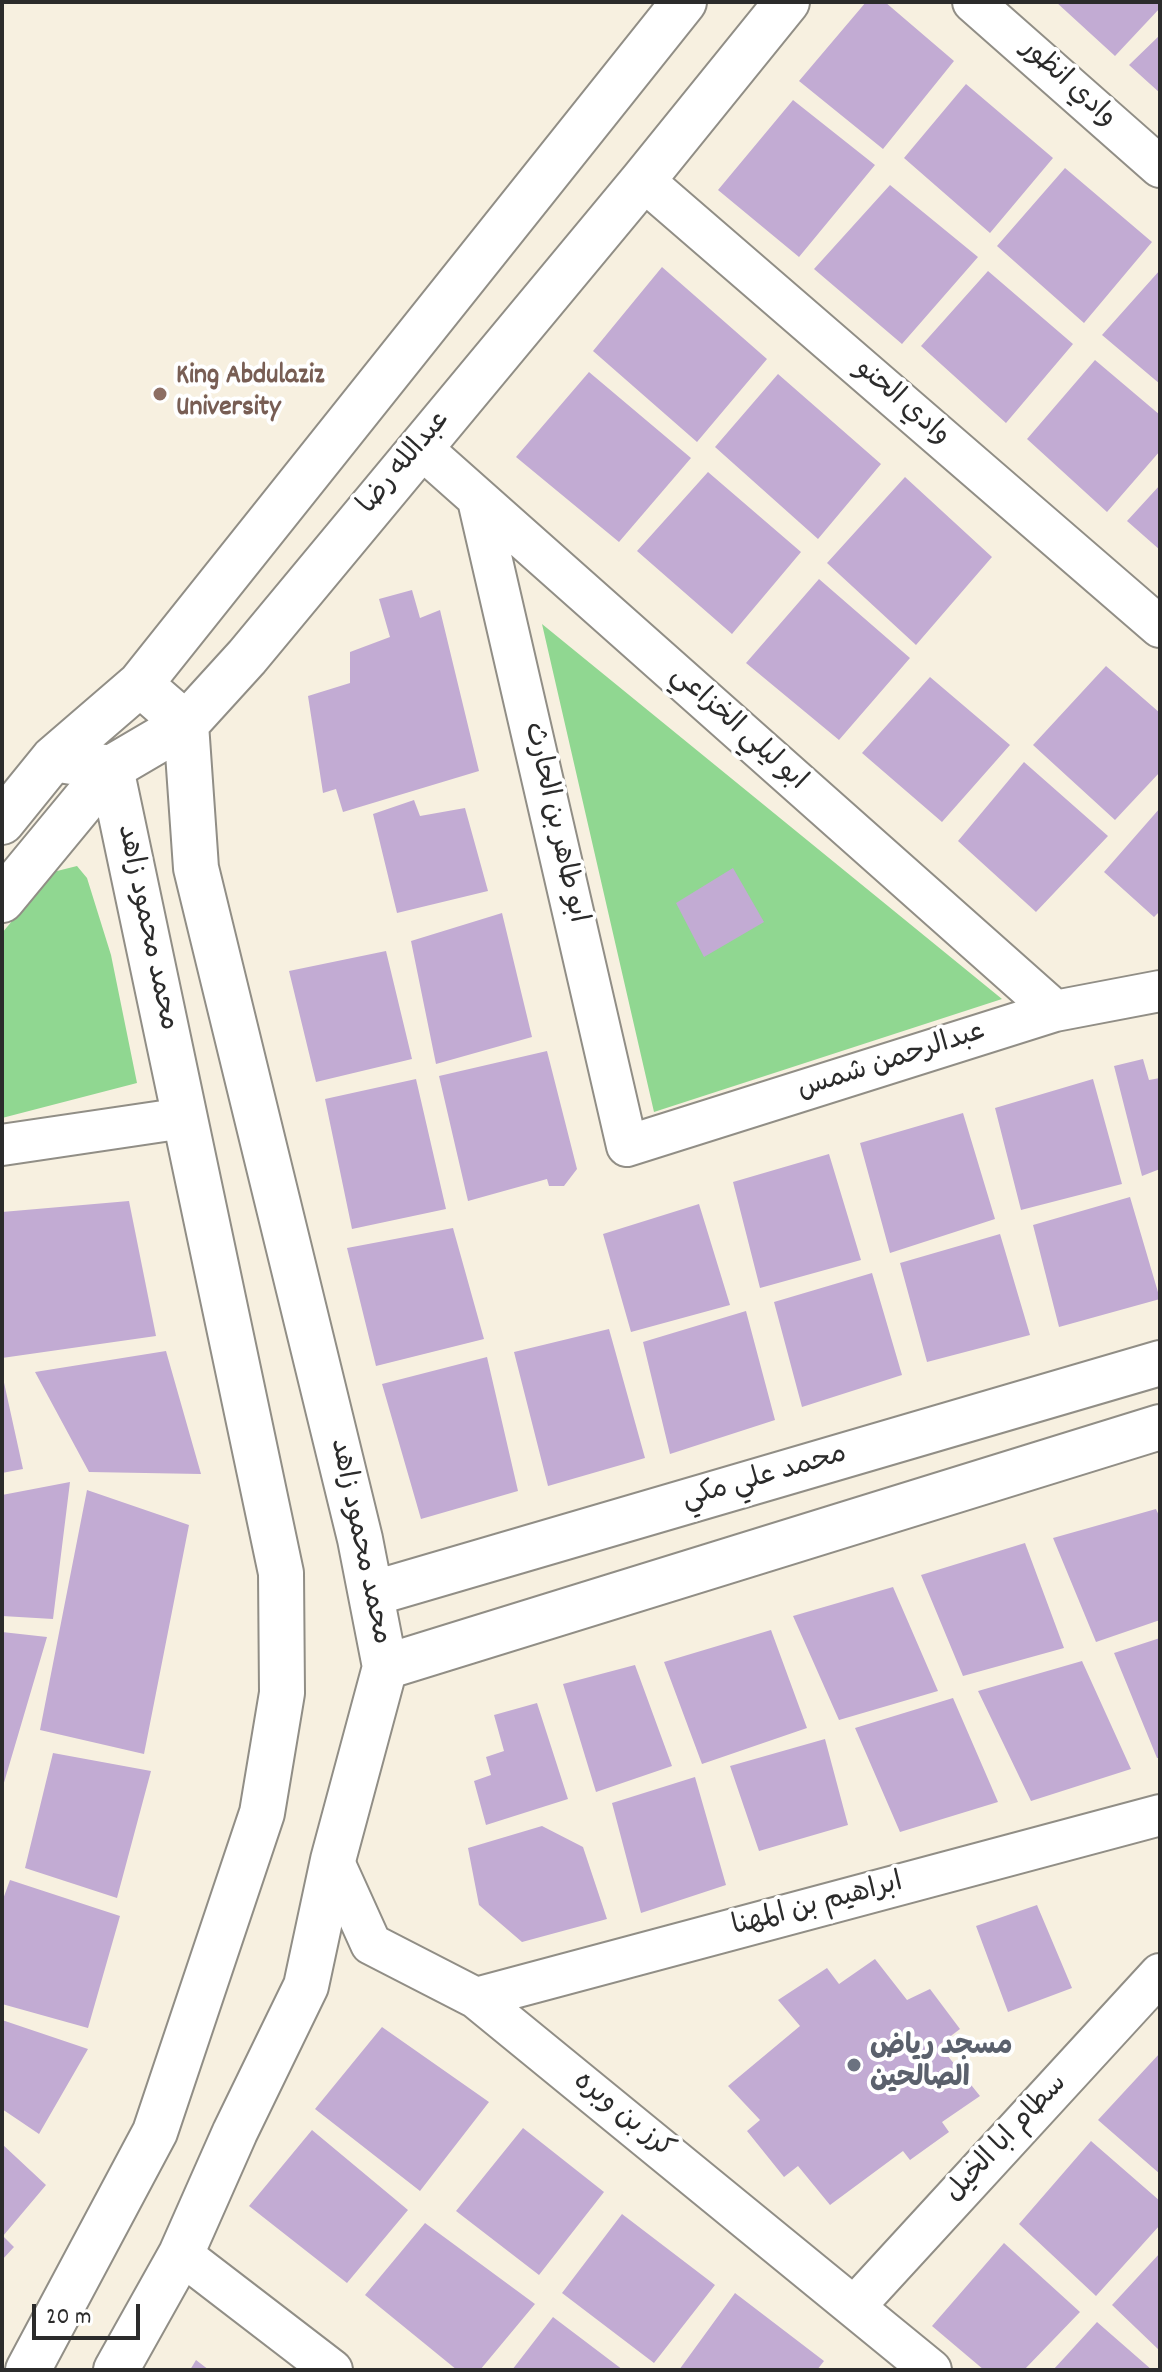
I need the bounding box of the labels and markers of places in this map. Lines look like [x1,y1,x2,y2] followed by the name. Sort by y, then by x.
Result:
[176,361,324,427] place label: King Abdulaziz University
[151,385,169,403] marker: King Abdulaziz University
[870,2032,1013,2098] place label: مسجد رياض الصالحين
[845,2056,863,2074] marker: مسجد رياض الصالحين

